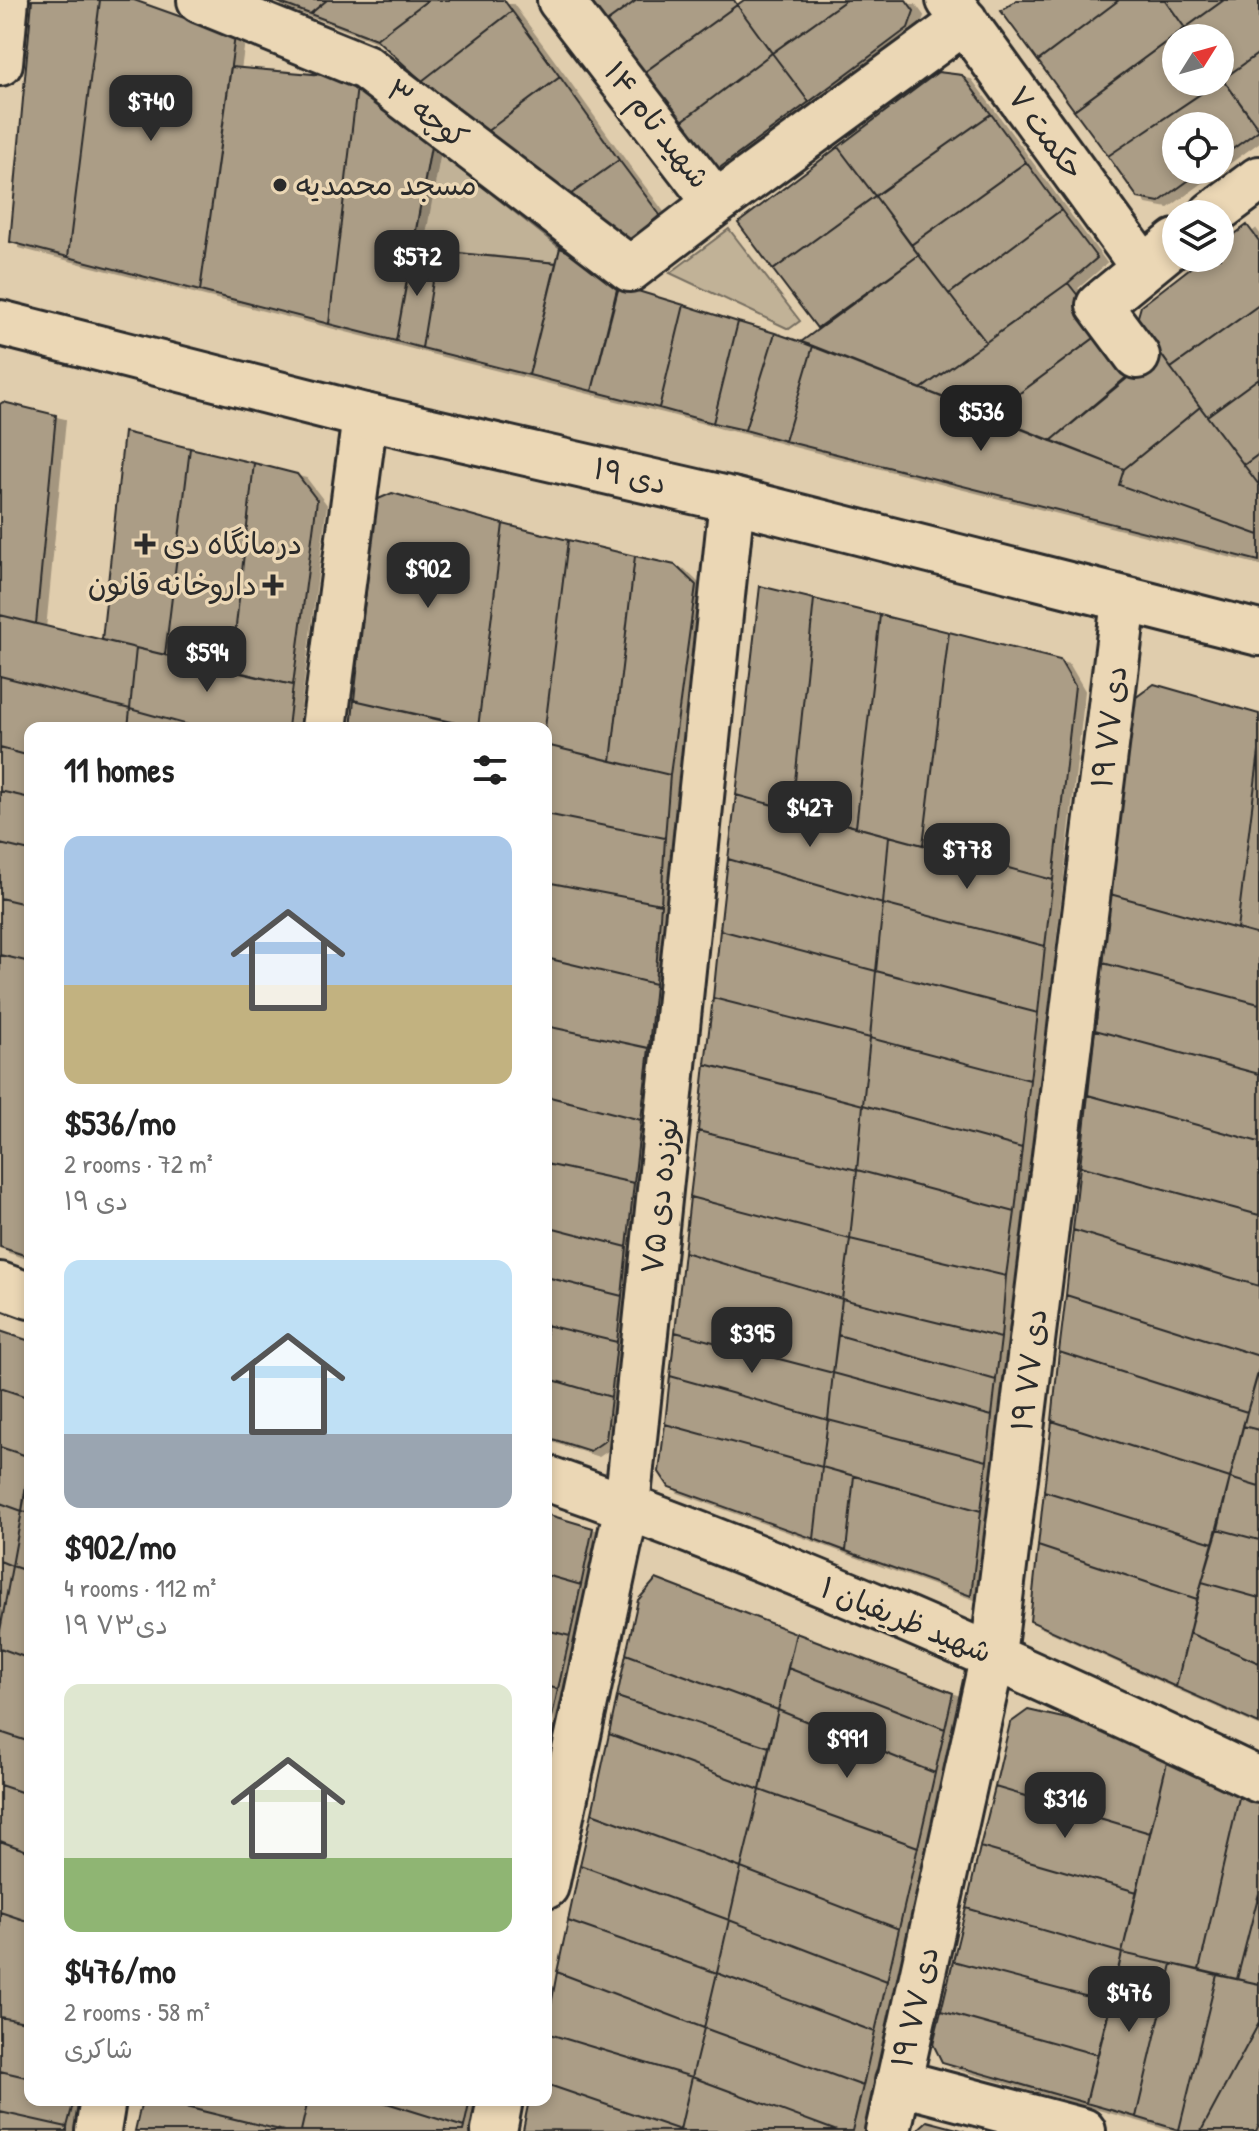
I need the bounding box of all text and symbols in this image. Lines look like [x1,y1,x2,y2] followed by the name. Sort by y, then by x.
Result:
[1162,24,1234,96] north arrow
[1162,24,1234,272] map controls
[593,53,720,198] street label: شهید تام ۱۴
[379,69,477,157] street label: کوچه ۳
[104,75,198,143] pin: $740
[999,78,1094,187] street label: حکمت ۷
[127,83,175,118] text: $740
[1162,112,1234,184] button: locate
[296,164,477,204] place label: مسجد محمدیه
[271,176,289,194] marker: مسجد محمدیه
[1162,200,1234,272] button: layers
[370,230,464,298] pin: $572
[392,238,442,273] text: $572
[934,385,1028,453] pin: $536
[958,393,1004,428] text: $536
[590,447,671,503] street label: ۱۹ دی
[163,523,302,563] place label: درمانگاه دی
[134,533,156,555] marker: درمانگاه دی
[381,542,475,610] pin: $902
[405,550,451,585] text: $902
[88,564,257,604] place label: داروخانه قانون
[264,576,282,594] marker: داروخانه قانون
[160,626,254,694] pin: $594
[185,634,229,669] text: $594
[1081,663,1135,790] street label: ۱۹ دی ۷۷
[64,747,174,793] text: 11 homes
[468,748,512,792] icon: filters
[763,781,857,849] pin: $427
[786,789,834,824] text: $427
[920,823,1014,891] pin: $778
[942,831,992,866] text: $778
[216,888,360,1032] icon: home
[64,1100,176,1146] text: $536/mo
[631,1115,687,1276] street label: نوزده دی ۷۵
[64,1146,213,1181] text: 2 rooms · 72 m²
[64,1183,128,1218] text: ۱۹ دی
[1001,1306,1055,1433] street label: ۱۹ دی ۷۷
[705,1307,799,1375] pin: $395
[216,1312,360,1456] icon: home
[729,1315,775,1350] text: $395
[64,1524,176,1570] text: $902/mo
[815,1567,998,1672] street label: شهید ظریفیان ۱
[64,1570,216,1605] text: 4 rooms · 112 m²
[64,1607,168,1642] text: ۱۹ دی۷۳
[800,1712,894,1780] pin: $991
[826,1720,868,1755] text: $991
[216,1736,360,1880] icon: home
[1018,1772,1112,1840] pin: $316
[1043,1780,1087,1815] text: $316
[881,1942,947,2071] street label: ۱۹ دی ۷۷
[64,1948,176,1994] text: $476/mo
[1082,1966,1176,2034] pin: $476
[1106,1974,1152,2009] text: $476
[64,1994,210,2029] text: 2 rooms · 58 m²
[64,2031,133,2066] text: شاکری

